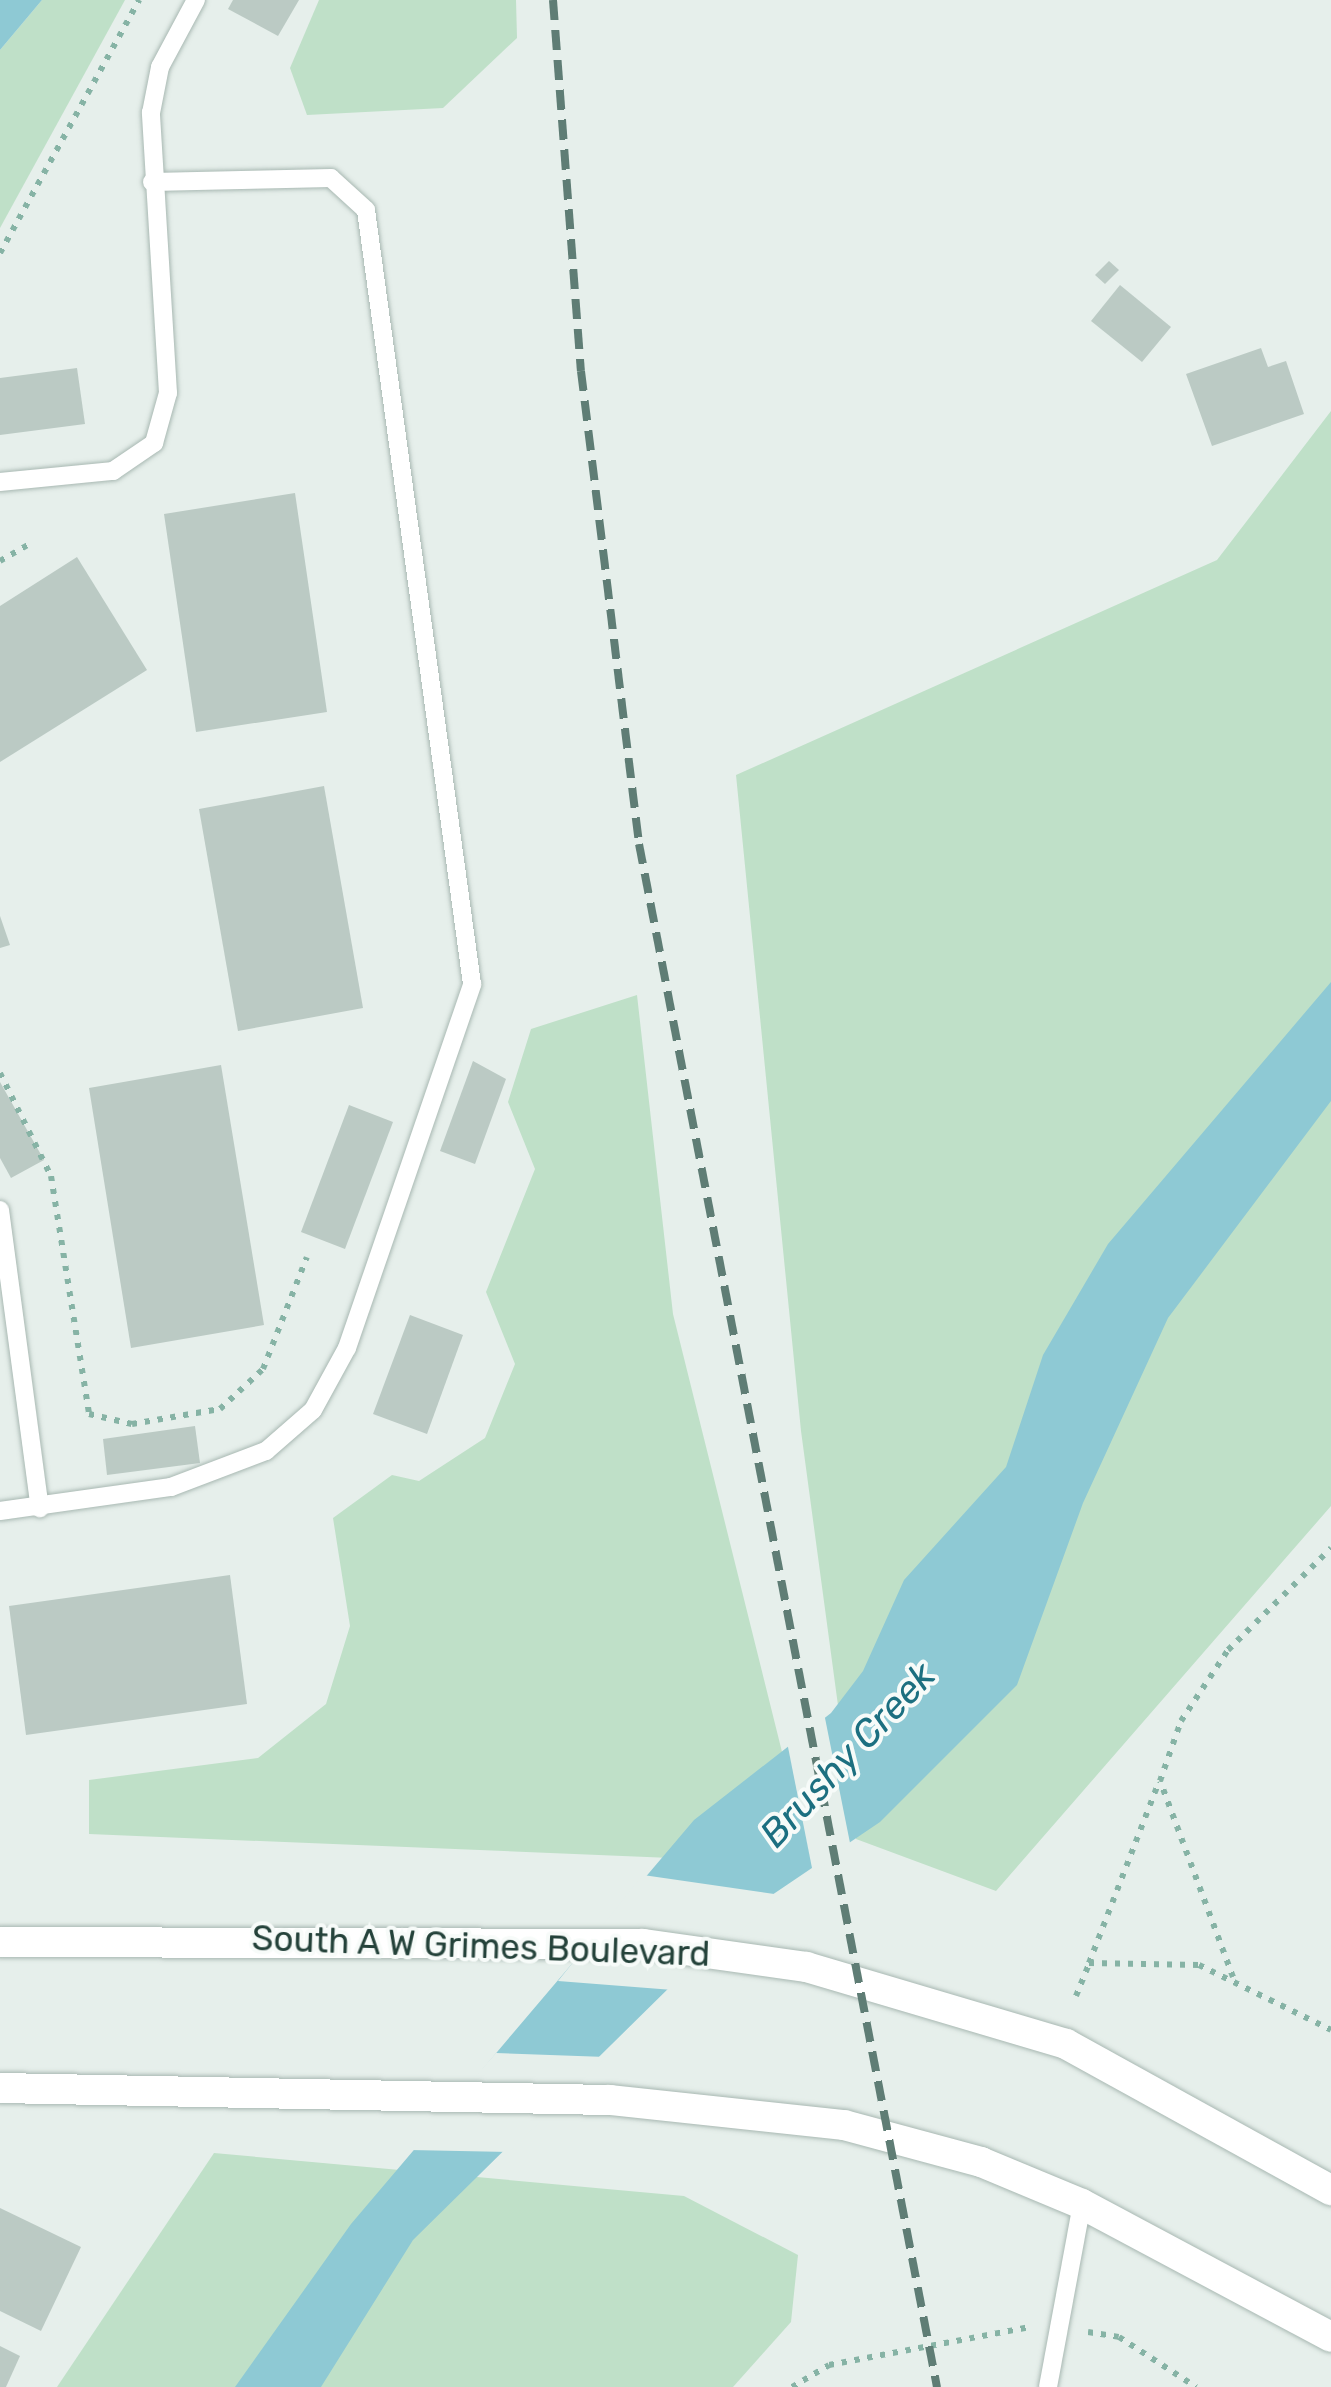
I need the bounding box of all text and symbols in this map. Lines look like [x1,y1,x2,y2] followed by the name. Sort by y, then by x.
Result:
[751,1653,945,1857] water label: Brushy Creek
[250,1917,712,1975] street label: South A W Grimes Boulevard

